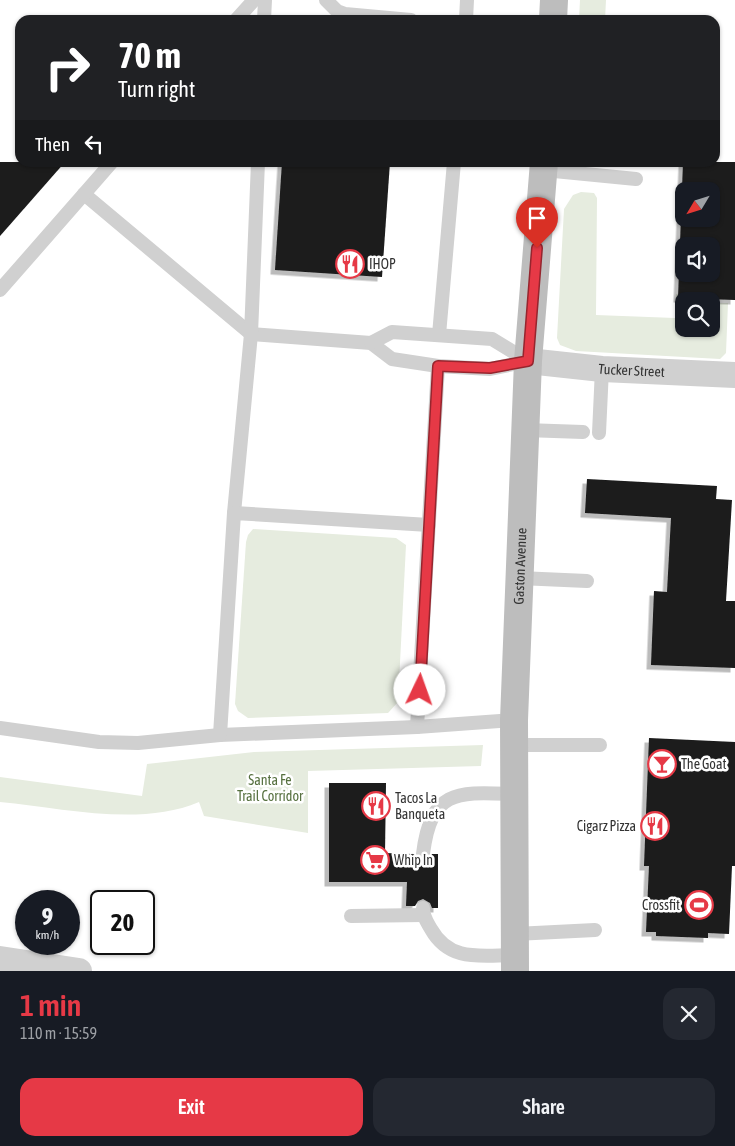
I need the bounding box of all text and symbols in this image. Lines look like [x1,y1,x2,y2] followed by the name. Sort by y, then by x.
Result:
[35,35,100,100] icon: right
[118,35,181,75] text: 70 m
[118,76,195,102] text: Turn right
[80,130,108,158] icon: left
[35,133,70,155] text: Then
[675,182,720,228] north arrow
[675,182,720,337] map controls
[516,197,558,248] pin
[523,204,551,232] icon: arrive
[675,237,720,282] button: sound
[335,249,365,279] restaurant icon: IHOP
[369,256,396,272] place label: IHOP
[675,292,720,337] button: search
[597,361,665,380] street label: Tucker Street
[511,527,529,605] street label: Gaston Avenue
[393,663,445,715] position arrow
[647,749,677,779] bar icon: The Goat
[681,756,726,772] place label: The Goat
[237,772,304,804] park label: Santa Fe Trail Corridor
[395,790,445,822] place label: Tacos La Banqueta
[361,791,391,821] restaurant icon: Tacos La Banqueta
[640,811,670,841] restaurant icon: Cigarz Pizza
[577,818,636,834] place label: Cigarz Pizza
[360,845,390,875] supermarket icon: Whip In
[394,852,433,868] place label: Whip In
[90,890,155,955] speed limit sign: 20
[684,890,714,920] sports icon: Crossfit
[642,897,680,913] place label: Crossfit
[42,902,53,930] text: 9
[36,928,59,942] text: km/h
[20,988,81,1022] text: 1 min
[663,988,715,1040] button: close
[20,1024,97,1042] text: 110 m · 15:59
[20,1078,363,1136] button: Exit
[373,1078,715,1136] button: Share

